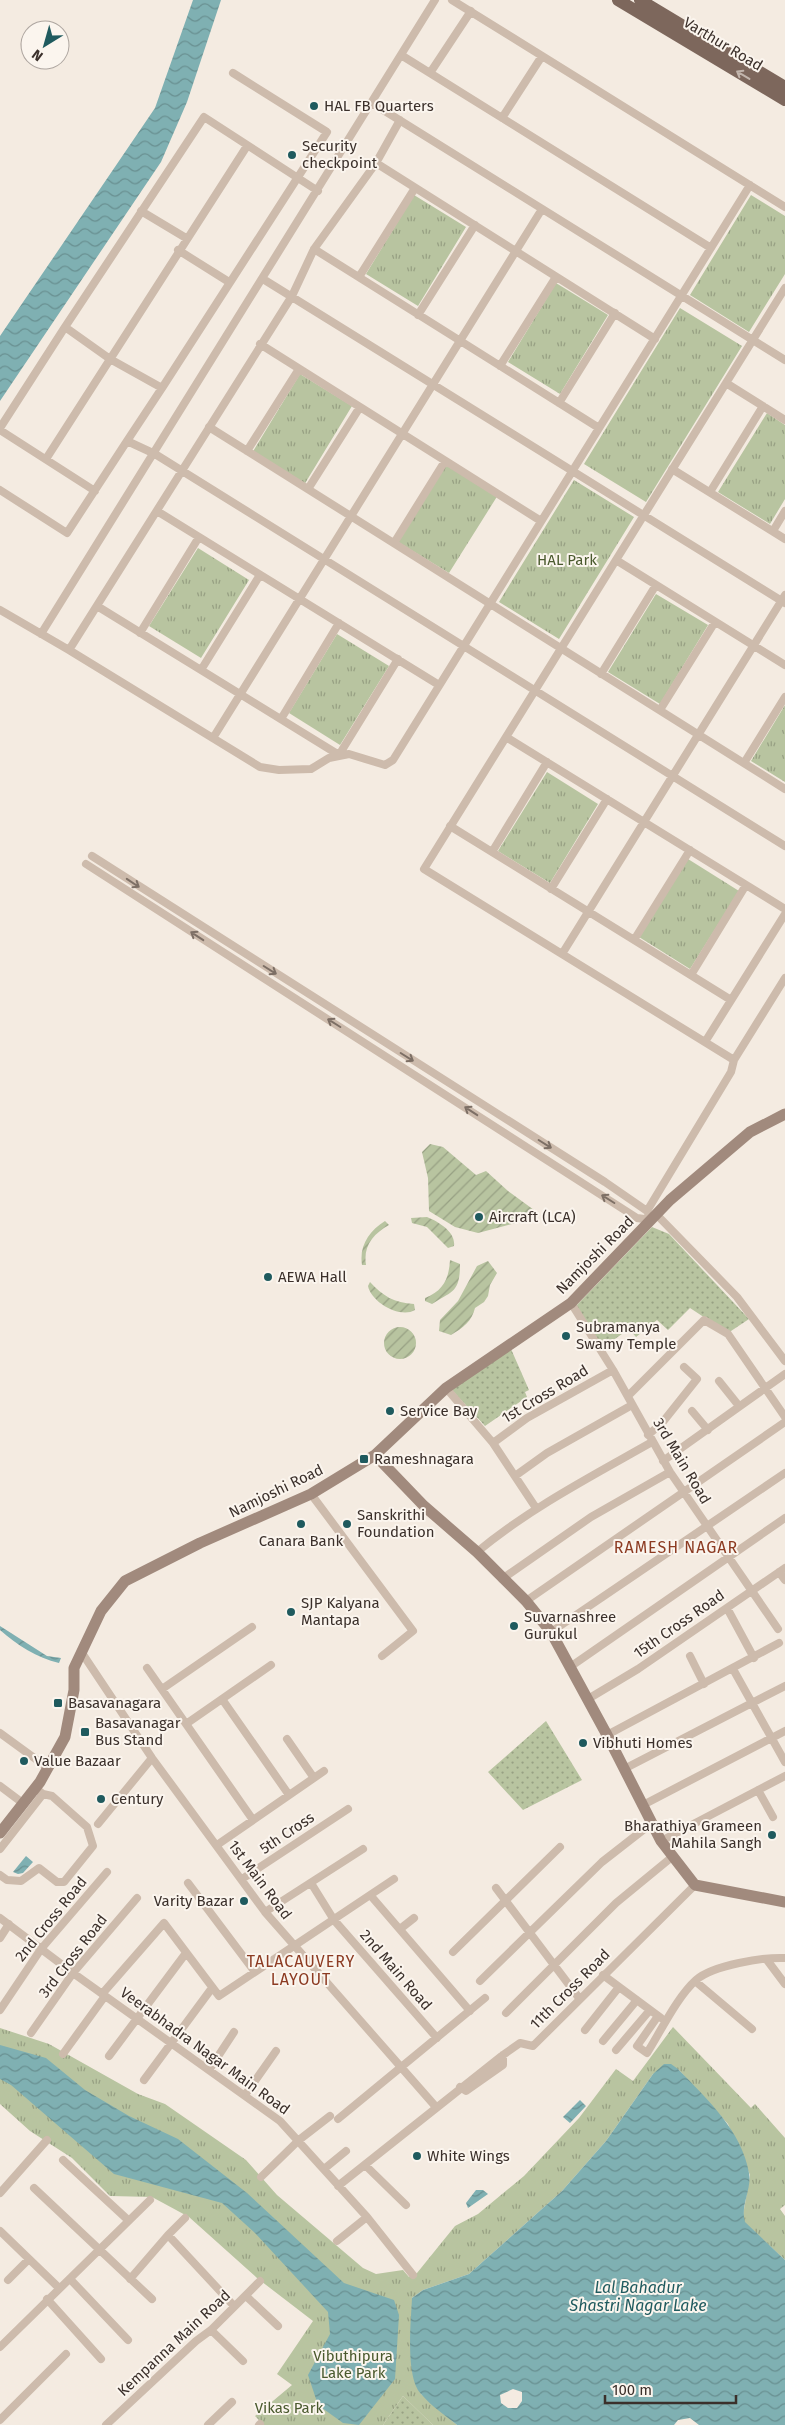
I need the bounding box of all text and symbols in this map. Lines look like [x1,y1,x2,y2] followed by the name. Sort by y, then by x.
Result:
[680,13,766,75] street label: Varthur Road
[20,20,70,70] north arrow
[29,45,46,65] text: N
[737,69,751,79] one-way arrow
[324,97,434,115] place label: HAL FB Quarters
[308,100,320,112] marker: HAL FB Quarters
[302,137,378,172] place label: Security checkpoint
[286,149,298,161] marker: Security checkpoint
[537,551,597,569] park label: HAL Park
[126,878,140,888] one-way arrow
[190,931,204,941] one-way arrow
[262,966,276,976] one-way arrow
[327,1018,341,1029] one-way arrow
[400,1052,414,1062] one-way arrow
[464,1105,478,1116] one-way arrow
[537,1139,551,1149] one-way arrow
[601,1193,615,1203] one-way arrow
[489,1208,576,1226] place label: Aircraft (LCA)
[473,1211,485,1223] marker: Aircraft (LCA)
[552,1212,638,1298] street label: Namjoshi Road
[278,1268,347,1286] place label: AEWA Hall
[262,1271,274,1283] marker: AEWA Hall
[576,1318,676,1353] place label: Subramanya Swamy Temple
[560,1330,572,1342] marker: Subramanya Swamy Temple
[499,1361,591,1427] street label: 1st Cross Road
[400,1402,478,1420] place label: Service Bay
[384,1405,396,1417] marker: Service Bay
[649,1415,715,1507] street label: 3rd Main Road
[374,1450,474,1468] place label: Rameshnagara
[358,1453,370,1465] marker: Rameshnagara
[226,1460,326,1522] street label: Namjoshi Road
[357,1506,434,1541] place label: Sanskrithi Foundation
[295,1518,307,1530] marker: Canara Bank
[341,1518,353,1530] marker: Sanskrithi Foundation
[259,1532,344,1550] place label: Canara Bank
[614,1538,738,1557] district label: RAMESH NAGAR
[630,1586,728,1662] street label: 15th Cross Road
[301,1594,380,1629] place label: SJP Kalyana Mantapa
[285,1606,297,1618] marker: SJP Kalyana Mantapa
[524,1608,616,1643] place label: Suvarnashree Gurukul
[508,1620,520,1632] marker: Suvarnashree Gurukul
[68,1694,161,1712] place label: Basavanagara
[52,1697,64,1709] marker: Basavanagara
[95,1714,181,1749] place label: Basavanagar Bus Stand
[79,1726,91,1738] marker: Basavanagar Bus Stand
[593,1734,693,1752] place label: Vibhuti Homes
[577,1737,589,1749] marker: Vibhuti Homes
[34,1752,121,1770] place label: Value Bazaar
[18,1755,30,1767] marker: Value Bazaar
[111,1790,164,1808] place label: Century
[95,1793,107,1805] marker: Century
[256,1808,318,1858] street label: 5th Cross
[624,1817,762,1852] place label: Bharathiya Grameen Mahila Sangh
[766,1829,778,1841] marker: Bharathiya Grameen Mahila Sangh
[224,1837,296,1923] street label: 1st Main Road
[11,1873,91,1965] street label: 2nd Cross Road
[154,1892,234,1910] place label: Varity Bazar
[238,1895,250,1907] marker: Varity Bazar
[35,1911,111,2001] street label: 3rd Cross Road
[356,1926,436,2014] street label: 2nd Main Road
[526,1945,614,2033] street label: 11th Cross Road
[247,1952,355,1989] district label: TALACAUVERY LAYOUT
[117,1983,293,2119] street label: Veerabhadra Nagar Main Road
[427,2147,510,2165] place label: White Wings
[411,2150,423,2162] marker: White Wings
[569,2278,706,2315] water label: Lal Bahadur Shastri Nagar Lake
[114,2286,234,2400] street label: Kempanna Main Road
[313,2347,393,2382] park label: Vibuthipura Lake Park
[605,2372,736,2404] scale bar
[612,2381,652,2399] text: 100 m
[255,2399,324,2417] park label: Vikas Park

